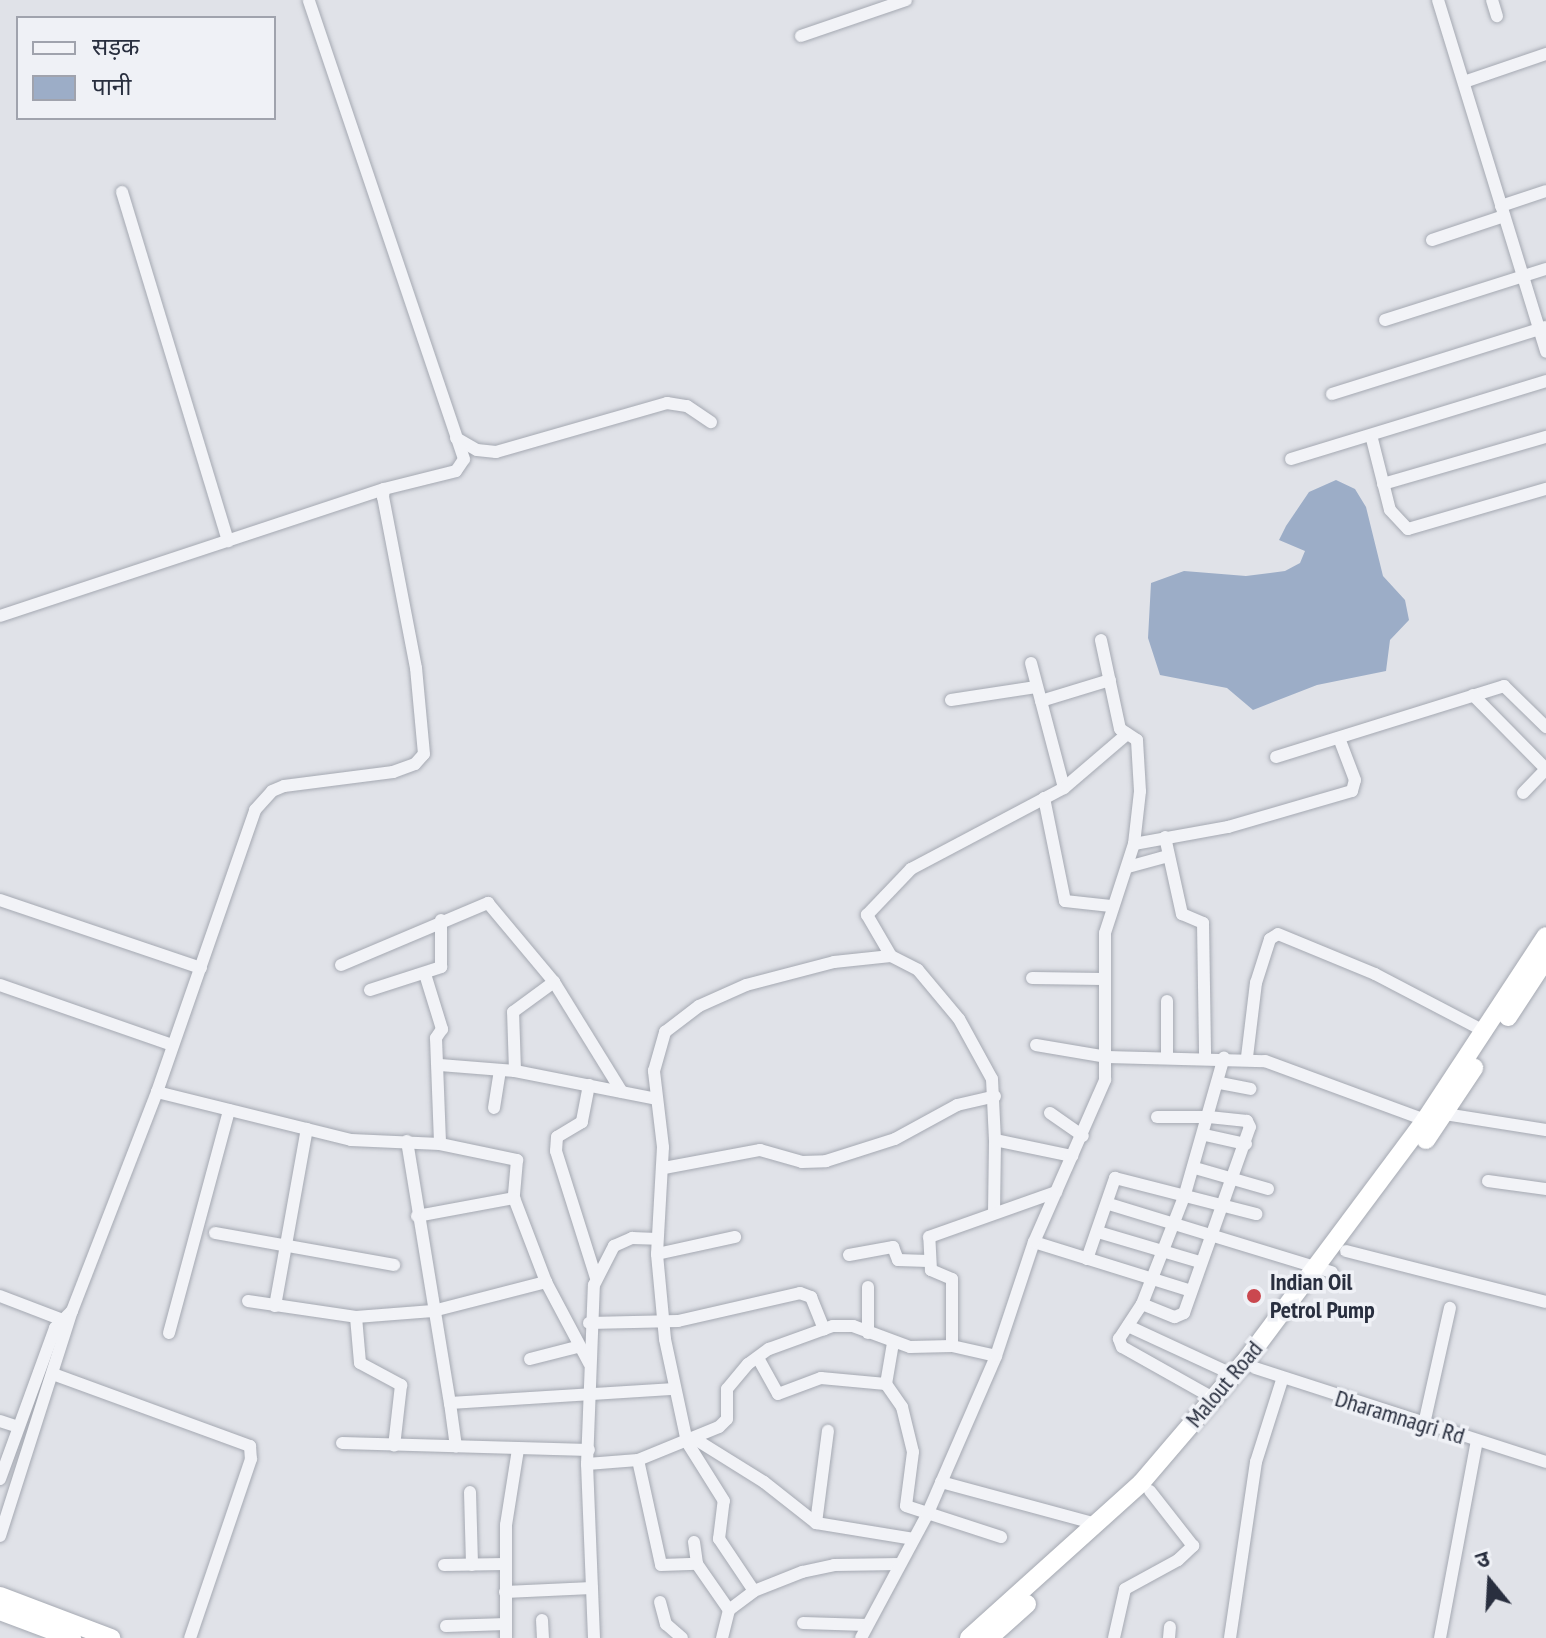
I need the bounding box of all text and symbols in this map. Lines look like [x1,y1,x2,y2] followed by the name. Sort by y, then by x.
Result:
[16,16,276,120] legend
[92,31,140,62] text: सड़क
[92,71,131,102] text: पानी
[1270,1268,1375,1324] place label: Indian Oil Petrol Pump
[1245,1287,1263,1305] marker: Indian Oil Petrol Pump
[1180,1335,1268,1433] street label: Malout Road
[1332,1384,1468,1450] street label: Dharamnagri Rd
[1450,1542,1530,1622] north arrow
[1472,1544,1493,1574] text: उ

